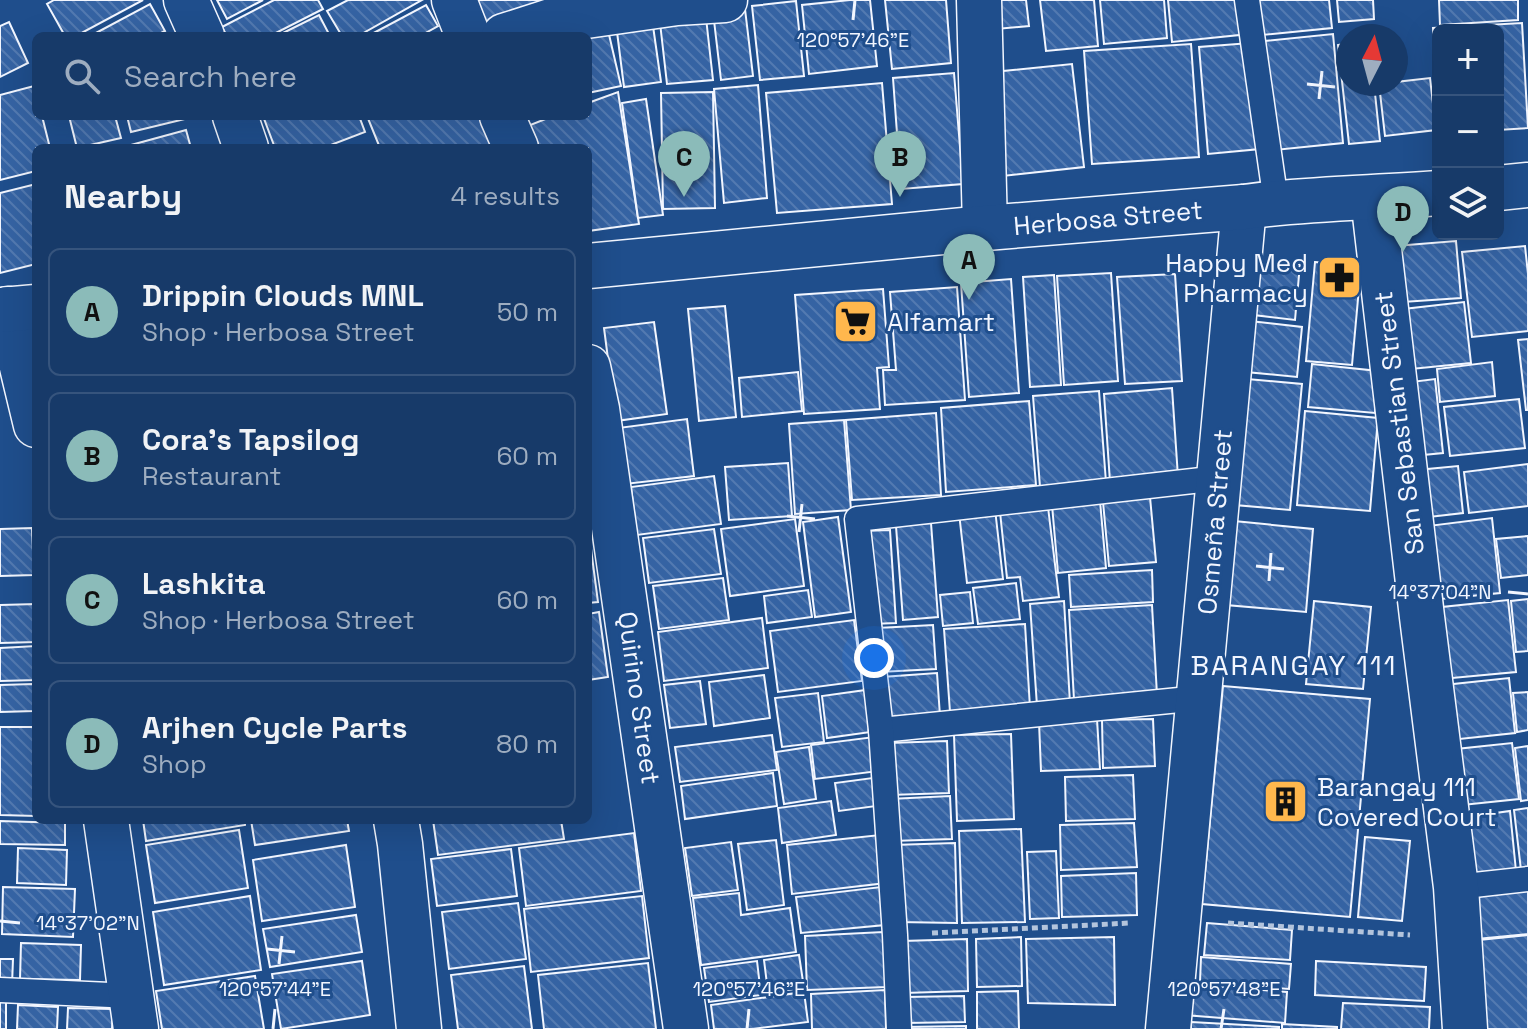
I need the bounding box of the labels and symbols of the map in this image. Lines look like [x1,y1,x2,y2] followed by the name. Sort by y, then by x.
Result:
[1336,24,1408,96] north arrow
[797,27,909,53] text: 120°57'46"E
[658,131,710,197] pin: C
[874,131,926,197] pin: B
[1377,186,1429,252] pin: D
[1012,193,1204,243] street label: Herbosa Street
[943,234,995,300] pin: A
[1165,246,1308,310] place label: Happy Med Pharmacy
[1315,254,1363,302] pharmacy icon: Happy Med Pharmacy
[1366,289,1432,557] street label: San Sebastian Street
[832,298,880,346] supermarket icon: Alfamart
[887,305,995,339] place label: Alfamart
[1190,428,1240,616] street label: Osmeña Street
[1388,579,1492,605] text: 14°37'04"N
[610,609,668,787] street label: Quirino Street
[854,638,894,678] your location
[1191,647,1397,683] district label: BARANGAY 111
[1317,770,1497,834] place label: Barangay 111 Covered Court
[1262,778,1310,826] building icon: Barangay 111 Covered Court
[36,910,140,936] text: 14°37'02"N
[219,976,331,1002] text: 120°57'44"E
[693,976,805,1002] text: 120°57'46"E
[1168,976,1280,1002] text: 120°57'48"E

